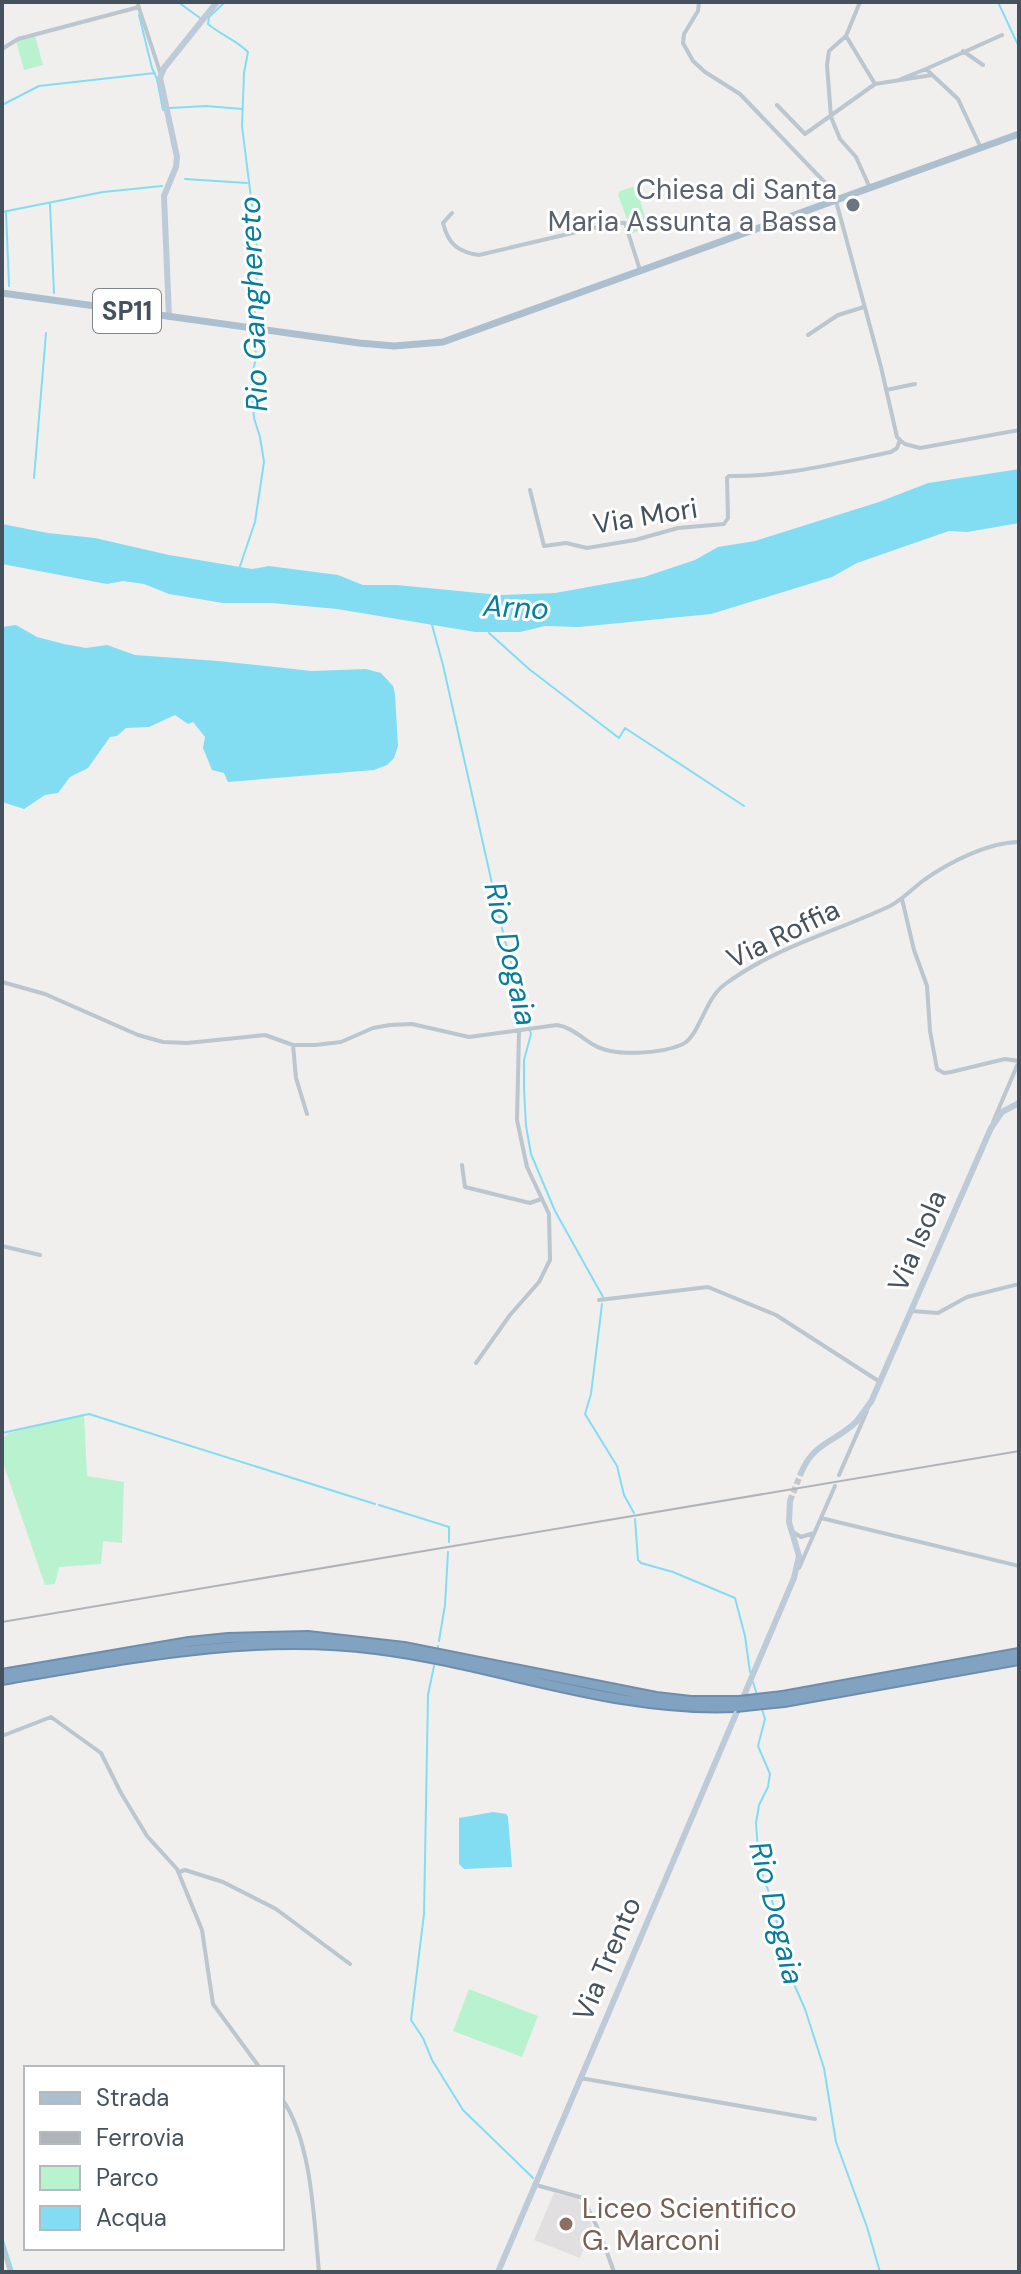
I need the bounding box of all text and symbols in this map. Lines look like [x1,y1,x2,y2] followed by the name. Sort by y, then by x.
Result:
[548,171,837,240] place label: Chiesa di Santa Maria Assunta a Bassa
[230,195,276,413] water label: Rio Ganghereto
[844,196,862,214] marker: Chiesa di Santa Maria Assunta a Bassa
[93,289,161,333] road number: SP11
[590,489,700,543] street label: Via Mori
[481,586,550,628] water label: Arno
[476,878,546,1030] water label: Rio Dogaia
[720,891,846,977] street label: Via Roffia
[879,1185,955,1297] street label: Via Isola
[740,1837,814,1989] water label: Rio Dogaia
[564,1891,650,2027] street label: Via Trento
[24,2066,284,2250] legend
[96,2082,169,2113] text: Strada
[96,2122,184,2153] text: Ferrovia
[96,2162,159,2193] text: Parco
[582,2190,796,2259] place label: Liceo Scientifico G. Marconi
[96,2202,167,2233] text: Acqua
[557,2215,575,2233] marker: Liceo Scientifico G. Marconi

